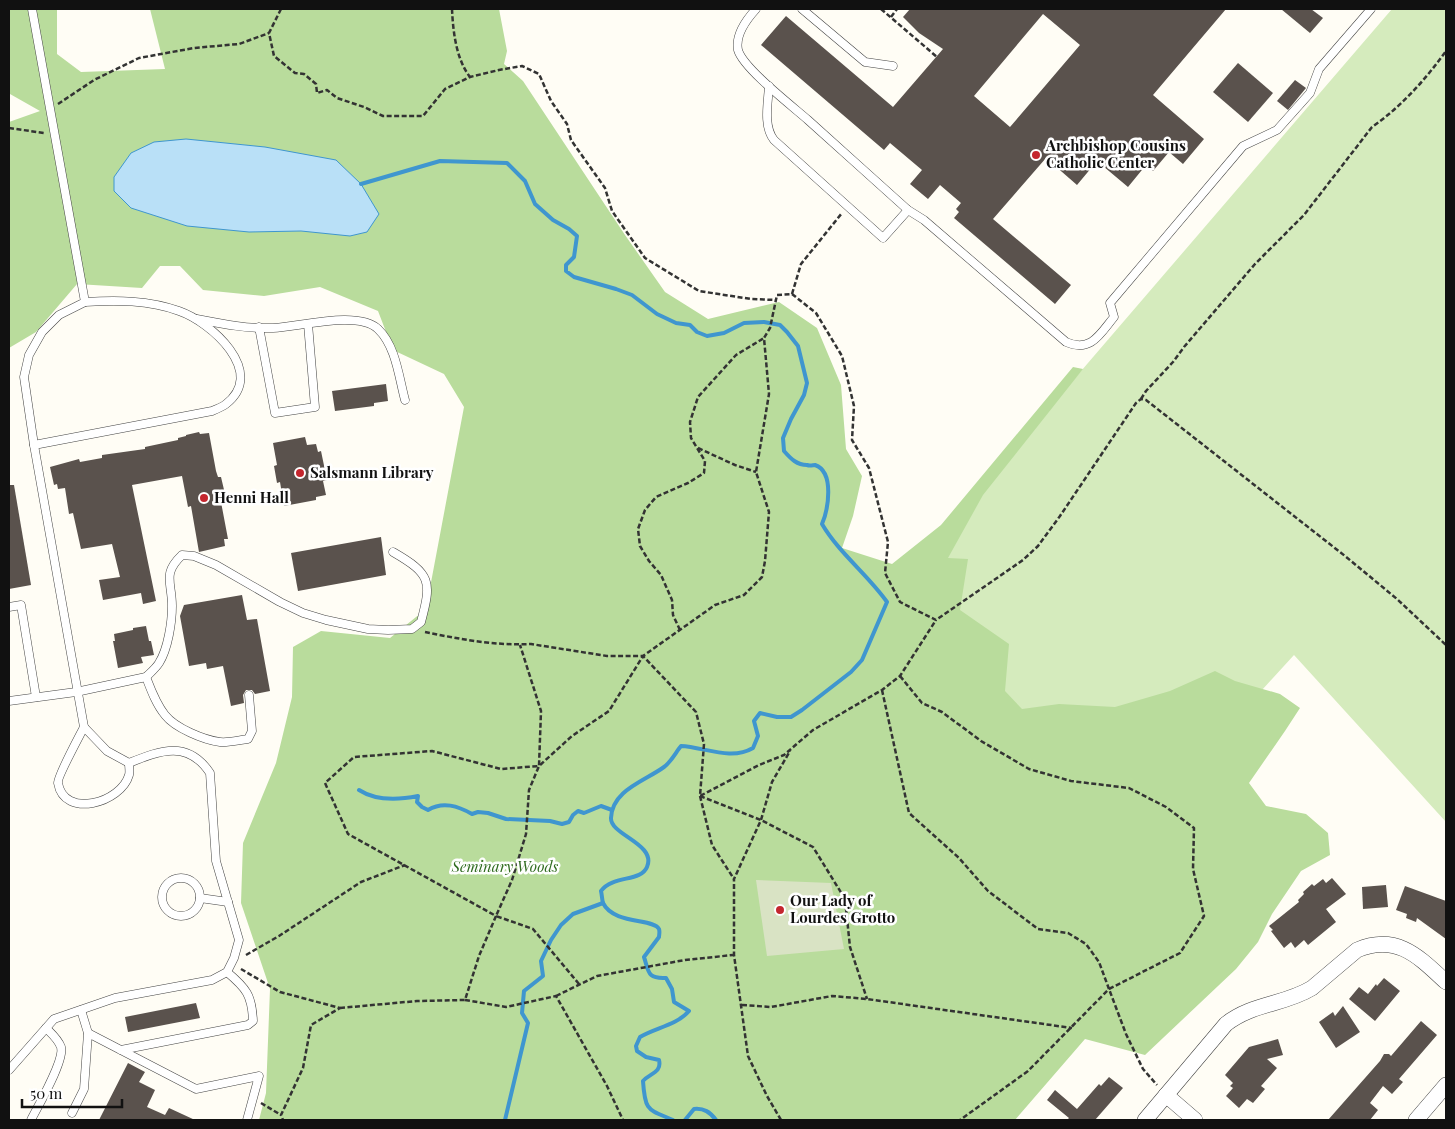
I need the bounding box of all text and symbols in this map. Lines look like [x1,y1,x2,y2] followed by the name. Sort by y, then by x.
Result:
[1045,135,1186,172] place label: Archbishop Cousins Catholic Center
[1030,149,1042,161] marker: Archbishop Cousins Catholic Center
[310,462,434,482] place label: Salsmann Library
[294,467,306,479] marker: Salsmann Library
[214,487,289,507] place label: Henni Hall
[198,492,210,504] marker: Henni Hall
[451,856,559,876] park label: Seminary Woods
[790,890,895,927] place label: Our Lady of Lourdes Grotto
[774,904,786,916] marker: Our Lady of Lourdes Grotto
[22,1076,122,1108] scale bar
[30,1083,63,1103] text: 50 m

